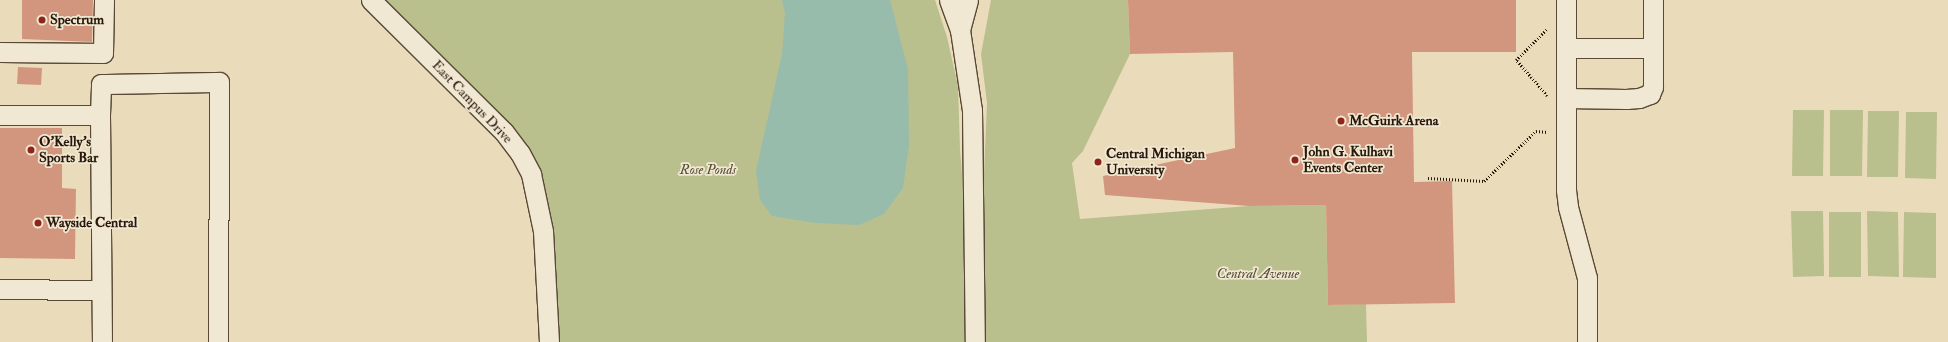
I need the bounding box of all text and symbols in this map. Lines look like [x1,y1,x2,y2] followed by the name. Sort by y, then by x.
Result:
[50,12,104,28] place label: Spectrum
[37,15,47,25] marker: Spectrum
[428,57,516,147] street label: East Campus Drive
[1349,113,1438,129] place label: McGuirk Arena
[1336,116,1346,126] marker: McGuirk Arena
[39,134,98,166] place label: O'Kelly's Sports Bar
[1303,144,1393,176] place label: John G. Kulhavi Events Center
[26,145,36,155] marker: O'Kelly's Sports Bar
[1106,146,1205,178] place label: Central Michigan University
[1290,155,1300,165] marker: John G. Kulhavi Events Center
[1093,157,1103,167] marker: Central Michigan University
[680,162,736,178] park label: Rose Ponds
[46,215,137,231] place label: Wayside Central
[33,218,43,228] marker: Wayside Central
[1217,266,1299,282] park label: Central Avenue

